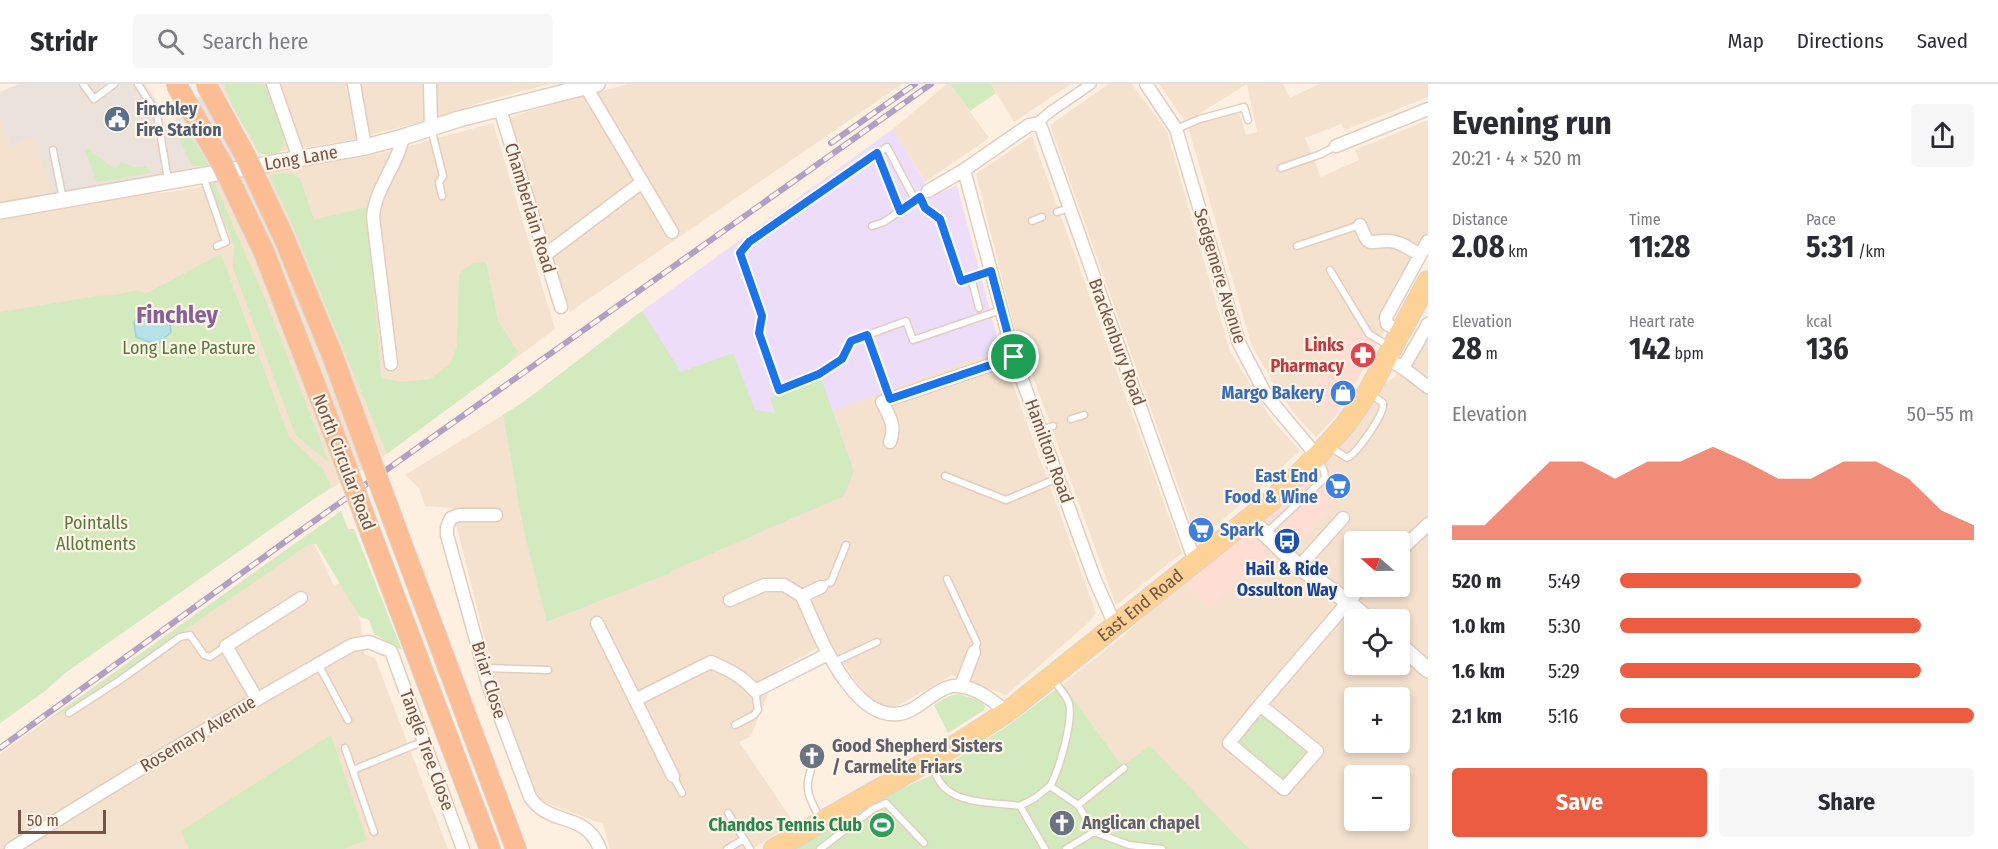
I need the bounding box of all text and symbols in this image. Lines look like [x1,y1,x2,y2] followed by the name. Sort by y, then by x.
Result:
[133,14,553,68] search box
[30,25,97,58] text: Stridr
[154,25,187,58] icon: search
[202,28,308,55] text: Search here
[1727,28,1764,54] text: Map
[1797,28,1884,54] text: Directions
[1917,28,1968,54] text: Saved
[136,98,222,141] place label: Finchley Fire Station
[1452,103,1612,143] text: Evening run
[102,104,132,134] public building icon: Finchley Fire Station
[1911,104,1974,167] button: share
[500,140,560,276] street label: Chamberlain Road
[263,141,340,175] street label: Long Lane
[1452,146,1582,170] text: 20:21 · 4 × 520 m
[1189,206,1251,346] street label: Sedgemere Avenue
[1452,210,1508,229] text: Distance
[1629,210,1661,229] text: Time
[1806,210,1836,229] text: Pace
[1452,229,1505,265] text: 2.08
[1629,229,1690,265] text: 11:28
[1806,229,1854,265] text: 5:31
[1505,242,1528,261] text: km
[1854,242,1885,261] text: /km
[1084,275,1150,409] street label: Brackenbury Road
[136,301,218,329] district label: Finchley
[1452,312,1512,331] text: Elevation
[1629,312,1695,331] text: Heart rate
[1806,312,1832,331] text: kcal
[988,331,1039,382] pin
[1452,331,1482,367] text: 28
[1629,331,1671,367] text: 142
[1806,331,1849,367] text: 136
[1271,334,1344,377] place label: Links Pharmacy
[122,337,256,359] park label: Long Lane Pasture
[997,340,1030,373] icon: arrive
[1348,340,1378,370] pharmacy icon: Links Pharmacy
[1482,344,1498,363] text: m
[1671,344,1704,363] text: bpm
[1328,378,1358,408] shop icon: Margo Bakery
[1222,382,1324,404] place label: Margo Bakery
[308,391,380,533] street label: North Circular Road
[1020,396,1078,506] street label: Hamilton Road
[1452,402,1527,426] text: Elevation
[1907,402,1974,426] text: 50–55 m
[1225,465,1318,508] place label: East End Food & Wine
[1323,471,1353,501] supermarket icon: East End Food & Wine
[56,512,136,555] park label: Pointalls Allotments
[1186,515,1216,545] supermarket icon: Spark
[1220,519,1265,541] place label: Spark
[1272,526,1302,556] bus stop icon: Hail & Ride Ossulton Way
[1344,531,1410,597] north arrow
[1344,531,1410,831] map controls
[1237,558,1338,601] place label: Hail & Ride Ossulton Way
[1093,564,1188,646] street label: East End Road
[1452,569,1501,593] text: 520 m
[1548,569,1580,593] text: 5:49
[1344,609,1410,675] button: locate
[1452,614,1505,638] text: 1.0 km
[1548,614,1581,638] text: 5:30
[467,639,511,721] street label: Briar Close
[1452,659,1505,683] text: 1.6 km
[1548,659,1580,683] text: 5:29
[395,686,459,814] street label: Tangle Tree Close
[1344,687,1410,753] button: +
[136,691,260,777] street label: Rosemary Avenue
[1452,704,1502,728] text: 2.1 km
[1548,704,1578,728] text: 5:16
[832,735,1003,778] place label: Good Shepherd Sisters / Carmelite Friars
[797,741,827,771] church icon: Good Shepherd Sisters / Carmelite Friars
[1344,765,1410,831] button: −
[1452,768,1707,837] button: Save
[1719,768,1974,837] button: Share
[18,807,106,834] scale bar
[1047,808,1077,838] church icon: Anglican chapel
[867,810,897,840] sports icon: Chandos Tennis Club
[27,811,59,830] text: 50 m
[1081,812,1200,834] place label: Anglican chapel
[708,814,862,836] place label: Chandos Tennis Club

